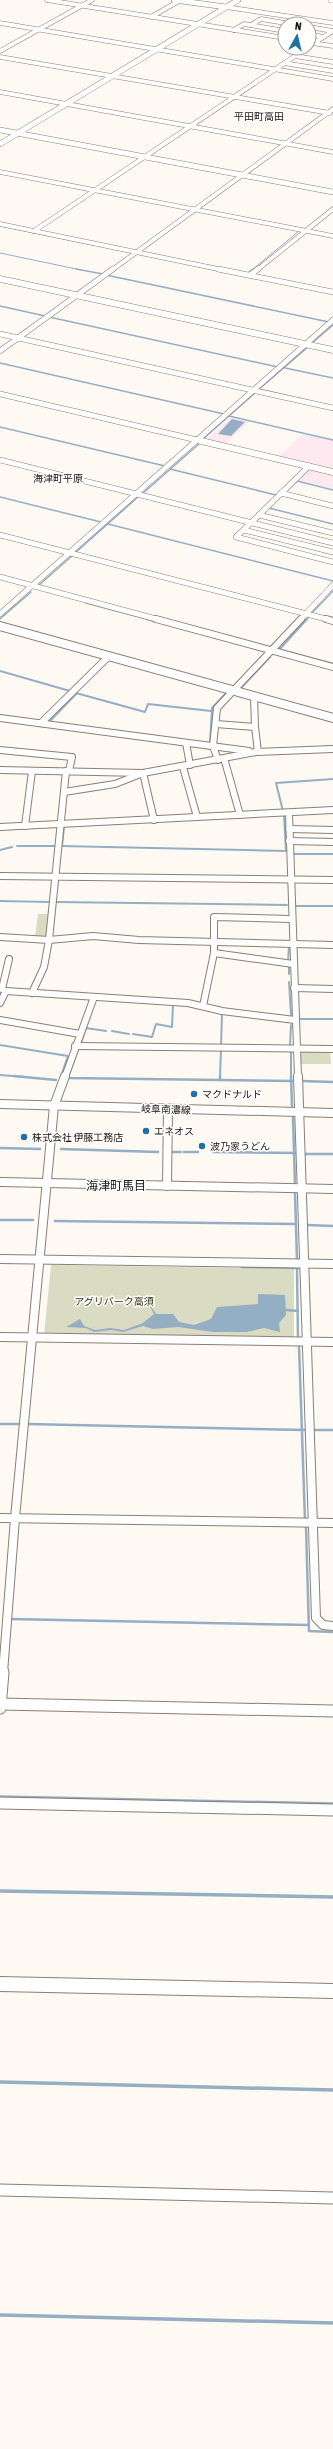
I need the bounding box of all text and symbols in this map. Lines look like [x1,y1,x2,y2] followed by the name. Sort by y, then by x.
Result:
[277,16,317,56] north arrow
[294,20,302,32] text: N
[234,111,284,122] district label: 平田町高田
[33,473,83,484] district label: 海津町平原
[189,1089,199,1099] marker: マクドナルド
[202,1089,262,1100] place label: マクドナルド
[141,1103,191,1116] street label: 岐阜南濃線
[141,1126,151,1136] marker: エネオス
[154,1126,194,1137] place label: エネオス
[19,1132,29,1142] marker: 株式会社 伊藤工務店
[32,1132,123,1143] place label: 株式会社 伊藤工務店
[197,1141,207,1151] marker: 波乃家うどん
[210,1141,270,1152] place label: 波乃家うどん
[86,1179,146,1193] district label: 海津町馬目
[74,1296,154,1307] park label: アグリパーク高須

